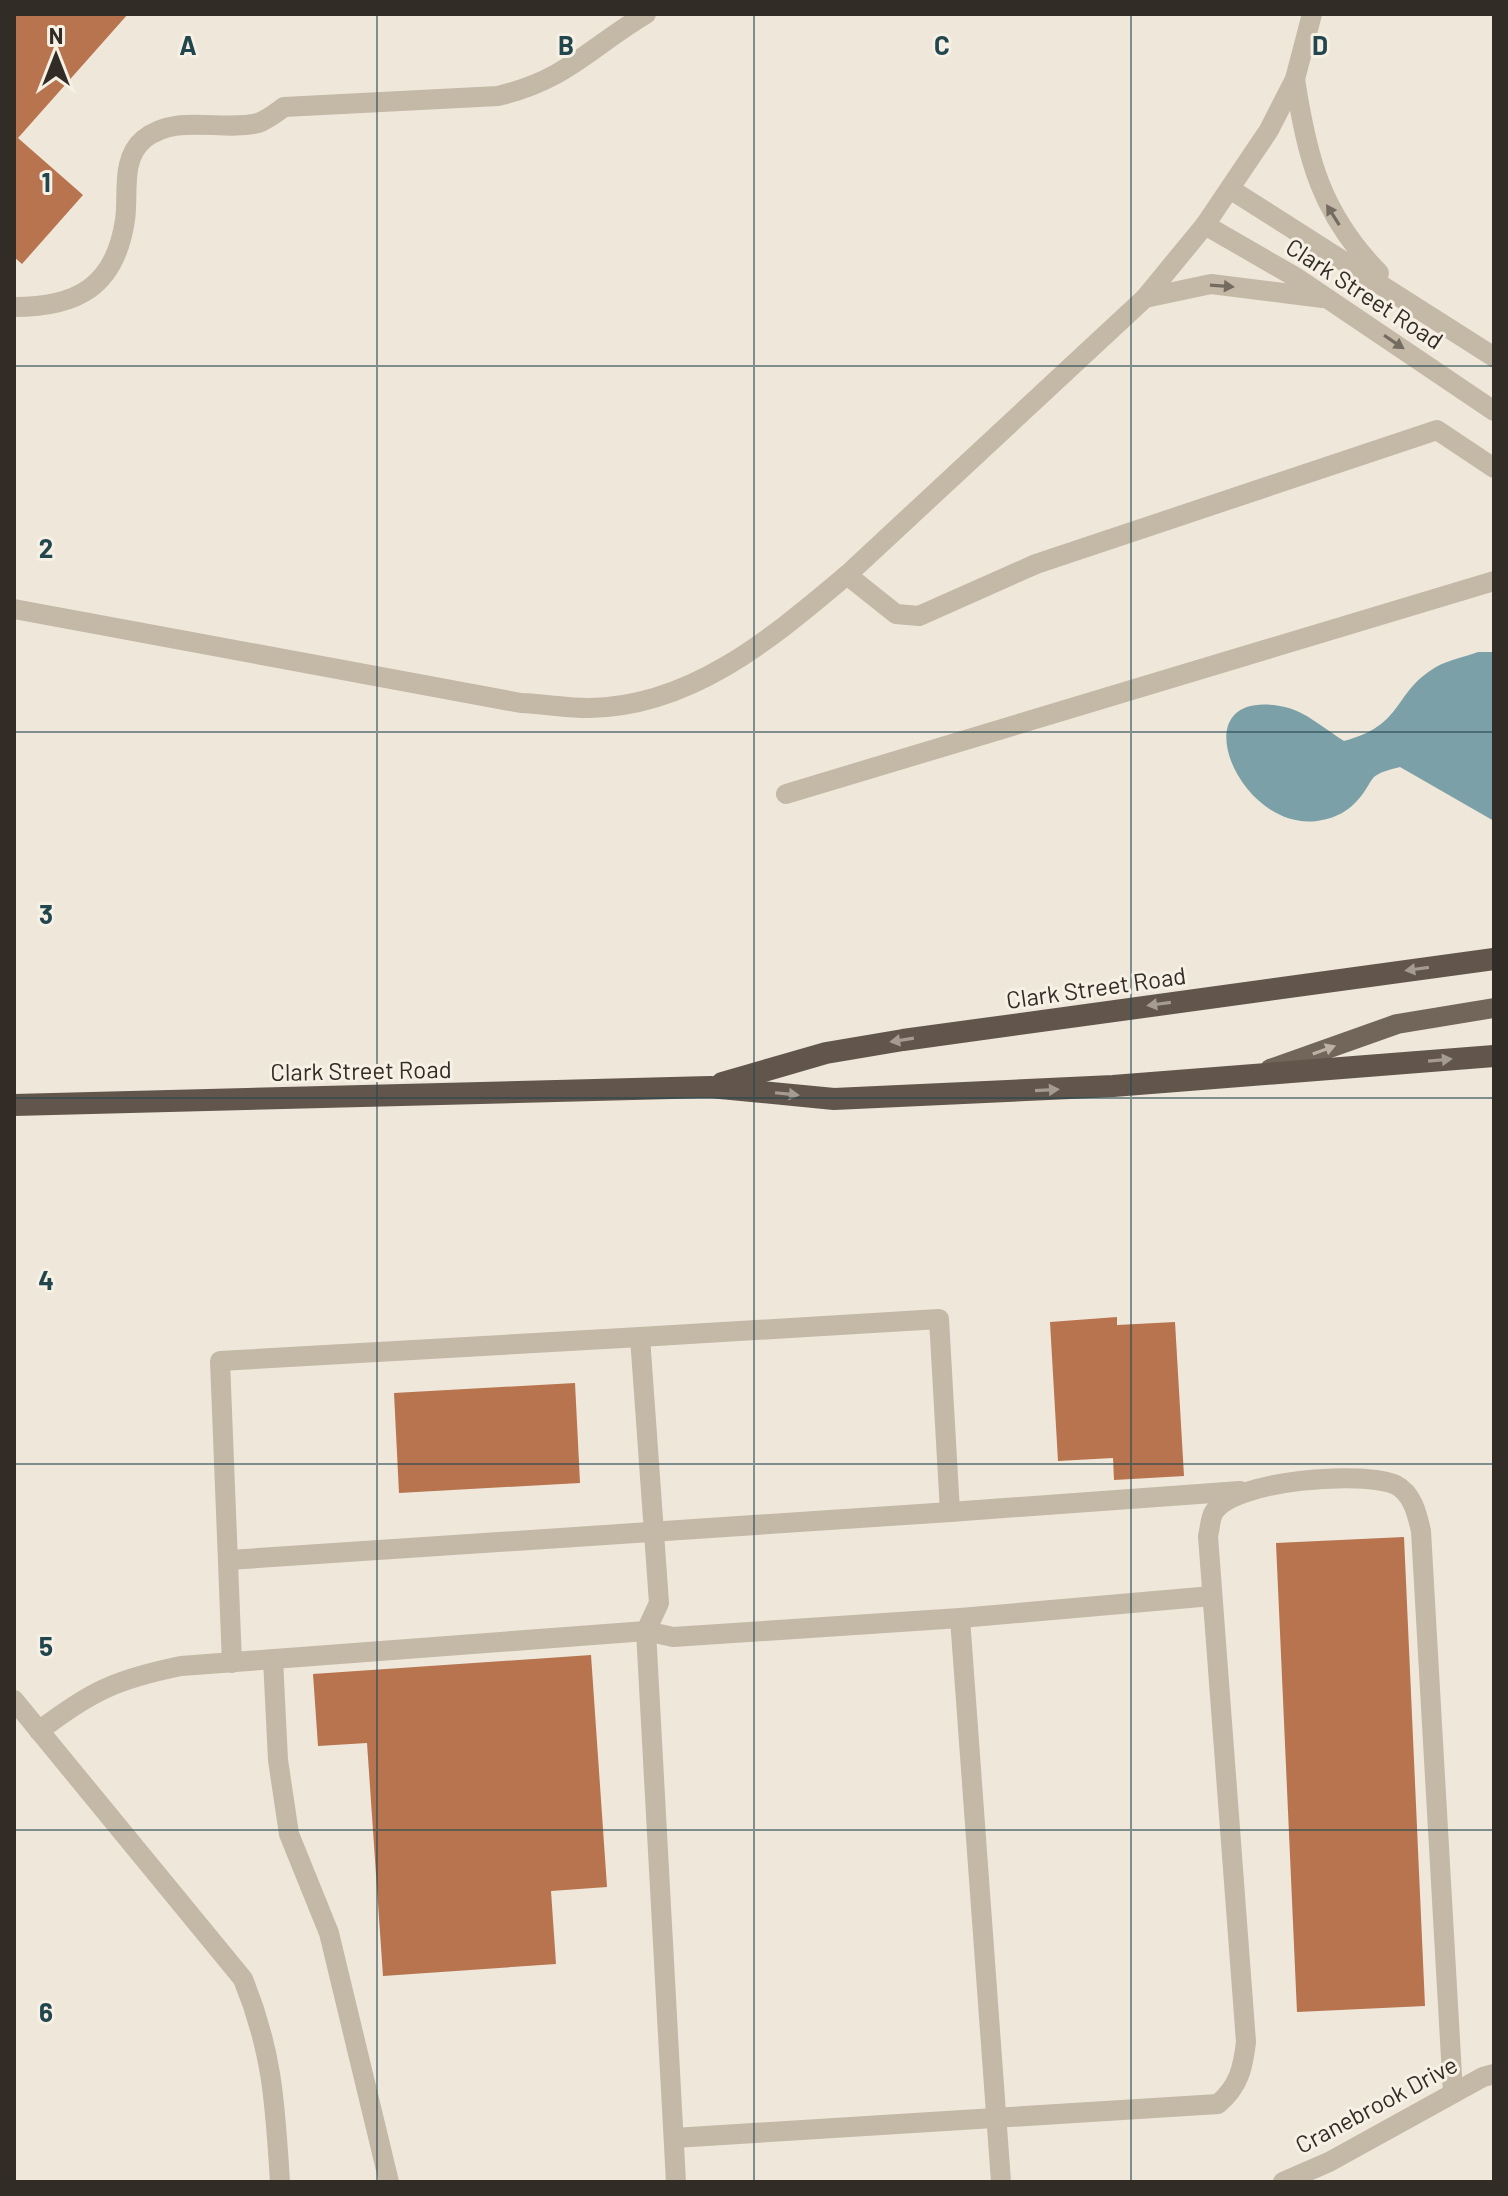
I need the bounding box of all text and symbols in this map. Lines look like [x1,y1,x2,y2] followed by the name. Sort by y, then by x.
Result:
[16,16,96,96] north arrow
[49,22,63,48] text: N
[179,29,197,60] text: A
[558,29,574,60] text: B
[934,29,950,60] text: C
[1312,29,1328,60] text: D
[41,166,51,197] text: 1
[1327,204,1341,226] one-way arrow
[1281,231,1449,355] street label: Clark Street Road
[1210,280,1235,293] one-way arrow
[1384,334,1405,349] one-way arrow
[39,532,53,563] text: 2
[39,898,53,929] text: 3
[1004,960,1188,1014] street label: Clark Street Road
[1404,963,1429,976] one-way arrow
[1146,998,1171,1011] one-way arrow
[889,1034,914,1047] one-way arrow
[1313,1043,1337,1055] one-way arrow
[1428,1053,1453,1066] one-way arrow
[270,1054,452,1086] street label: Clark Street Road
[1035,1083,1060,1096] one-way arrow
[775,1088,800,1101] one-way arrow
[38,1264,54,1295] text: 4
[39,1630,53,1661] text: 5
[39,1996,53,2027] text: 6
[1290,2049,1462,2159] street label: Cranebrook Drive

